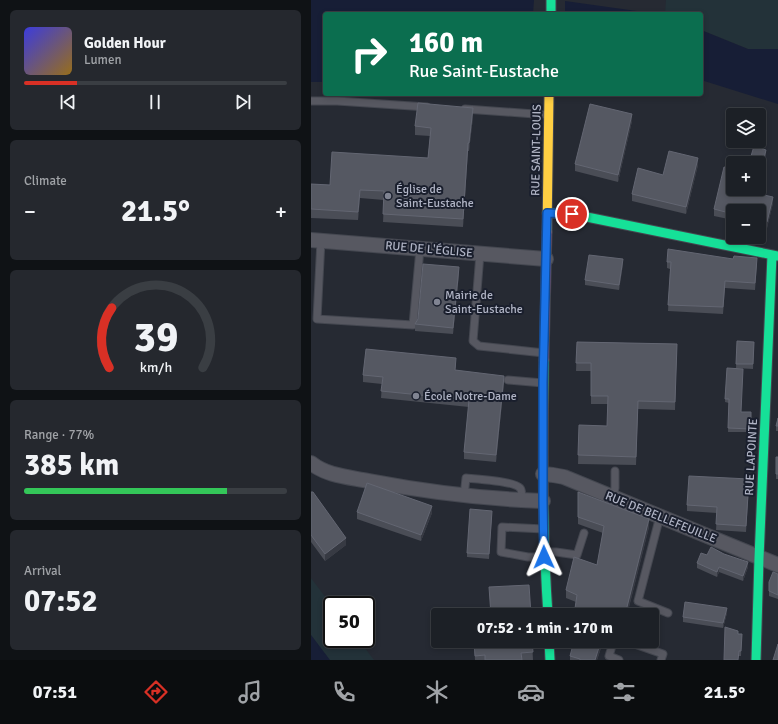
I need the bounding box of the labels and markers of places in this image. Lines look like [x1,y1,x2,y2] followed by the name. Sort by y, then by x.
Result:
[396,182,474,211] place label: Église de Saint-Eustache
[383,191,393,201] marker: Église de Saint-Eustache
[555,197,589,231] pin
[445,288,523,317] place label: Mairie de Saint-Eustache
[432,297,442,307] marker: Mairie de Saint-Eustache
[424,389,517,404] place label: École Notre-Dame
[411,391,421,401] marker: École Notre-Dame

